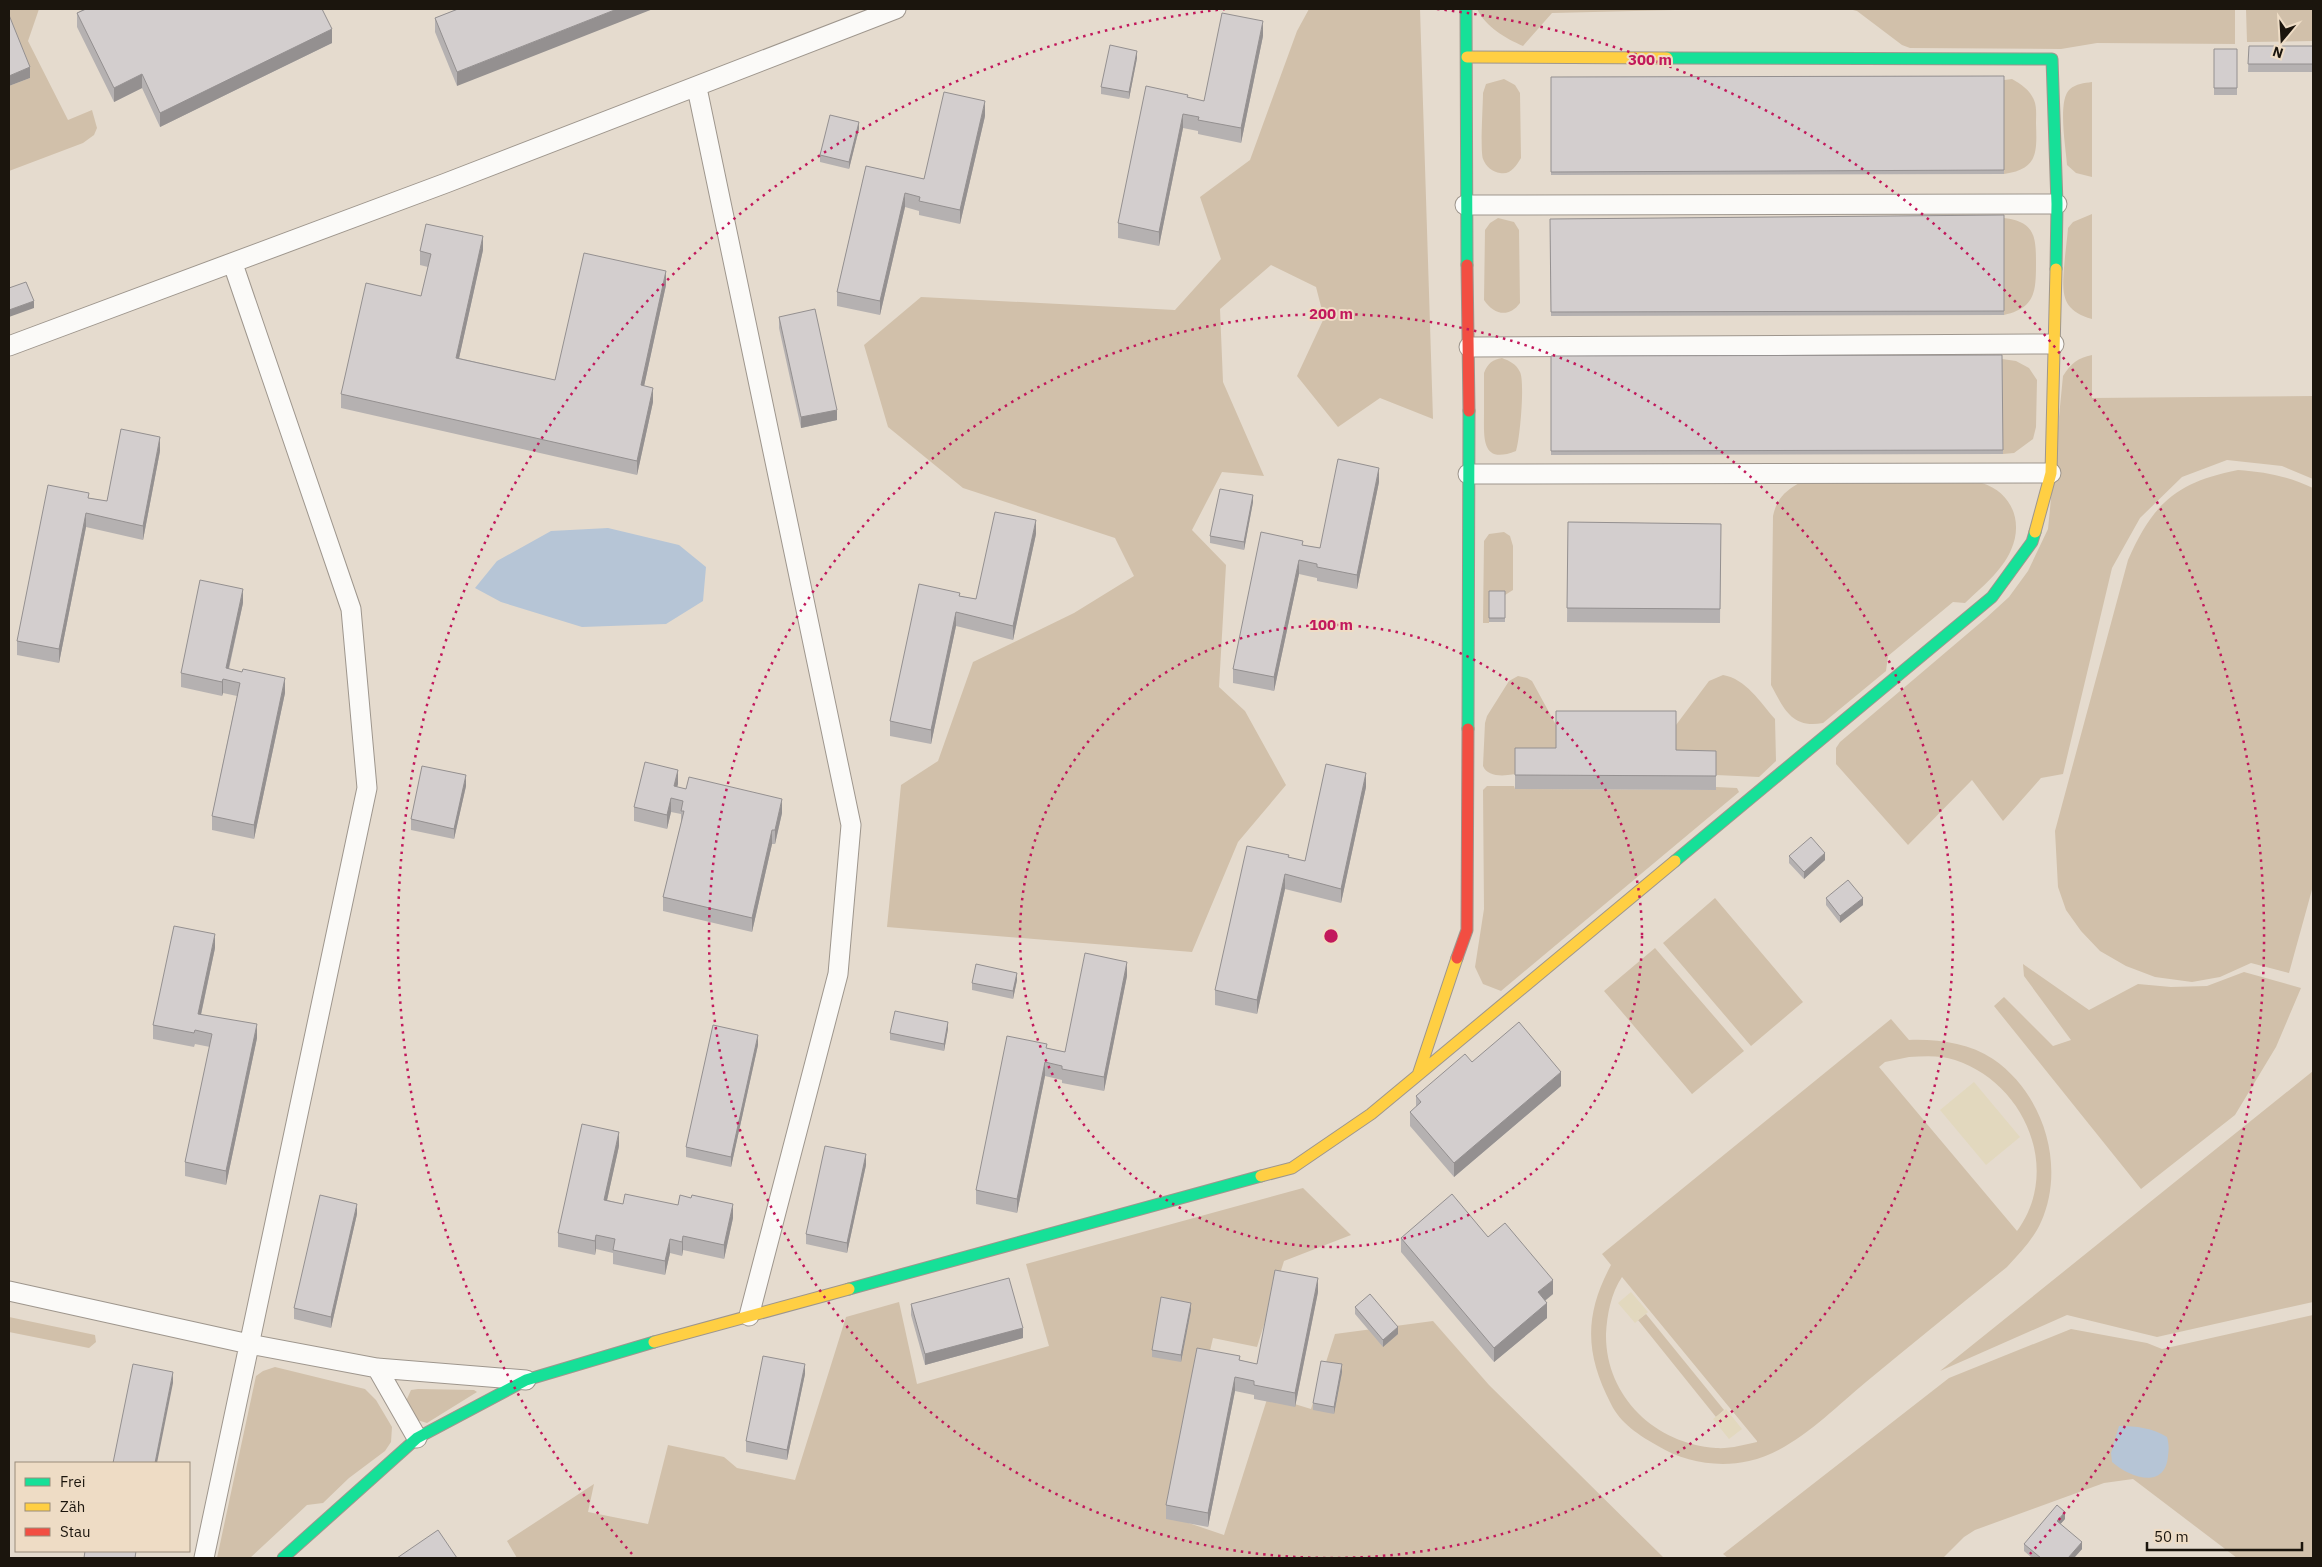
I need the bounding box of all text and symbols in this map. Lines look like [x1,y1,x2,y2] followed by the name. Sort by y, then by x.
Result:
[2257,15,2307,65] north arrow
[2270,42,2286,62] text: N
[1628,50,1672,69] text: 300 m
[1309,304,1353,323] text: 200 m
[1309,615,1353,634] text: 100 m
[1322,927,1340,945] centre of rings
[15,1462,190,1552] legend
[60,1472,86,1491] text: Frei
[60,1497,85,1516] text: Zäh
[2147,1520,2302,1552] scale bar
[60,1522,91,1541] text: Stau
[2154,1527,2189,1546] text: 50 m

